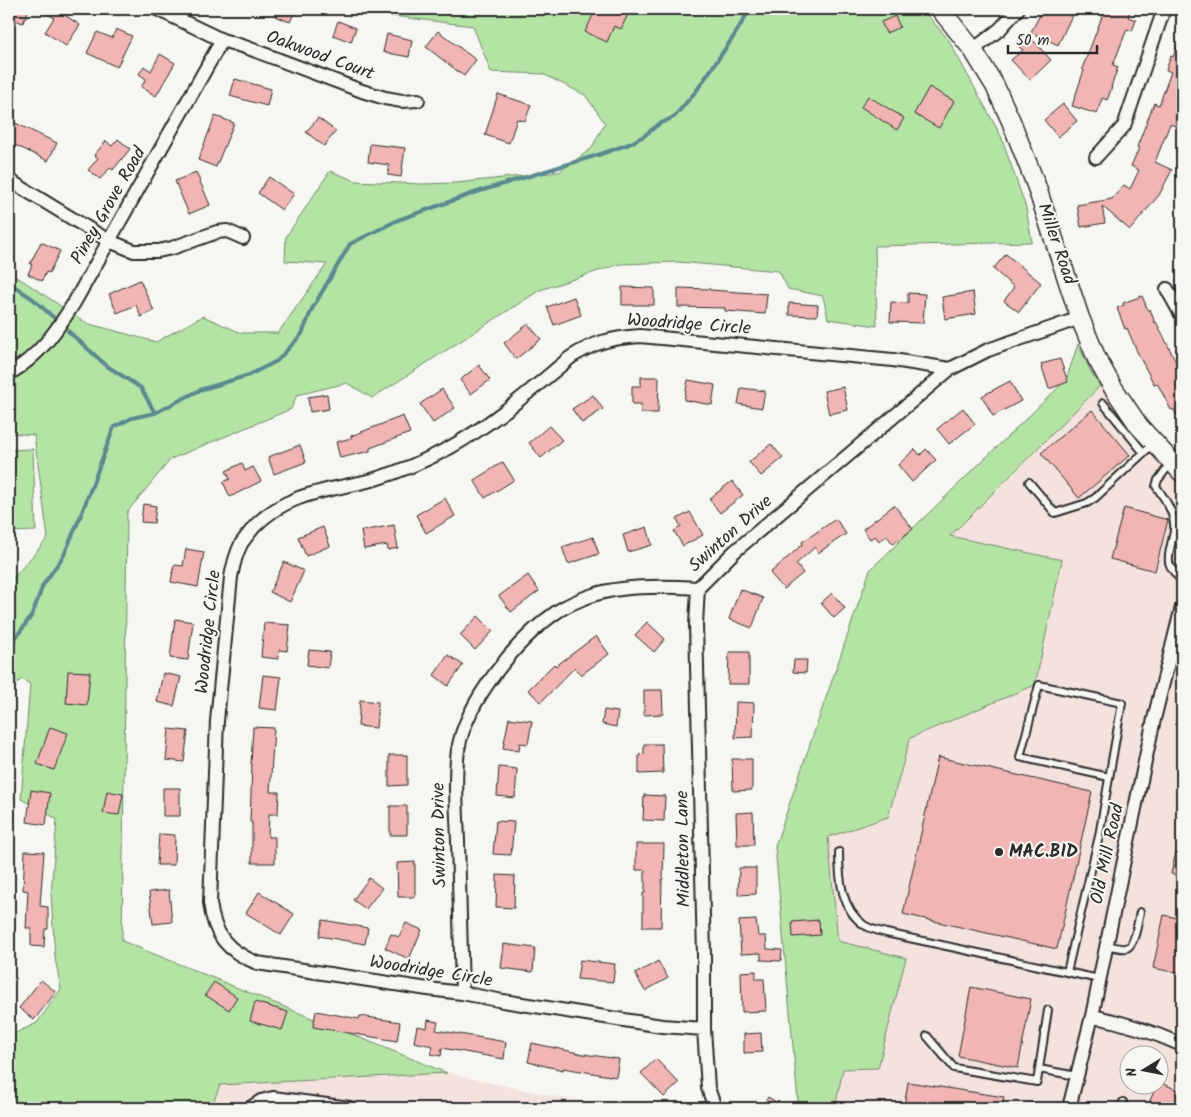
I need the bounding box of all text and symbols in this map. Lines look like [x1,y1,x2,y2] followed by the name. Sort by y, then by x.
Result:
[1008,22,1097,54] scale bar
[262,23,379,89] street label: Oakwood Court
[1016,29,1050,53] text: 50 m
[64,141,155,270] street label: Piney Grove Road
[1029,199,1084,290] street label: Miller Road
[626,306,752,344] street label: Woodridge Circle
[682,488,780,580] street label: Swinton Drive
[188,569,230,695] street label: Woodridge Circle
[425,782,455,888] street label: Swinton Drive
[668,790,700,908] street label: Middleton Lane
[1083,800,1133,907] street label: Old Mill Road
[1009,838,1078,867] place label: MAC.BID
[993,846,1005,858] marker: MAC.BID
[367,948,495,996] street label: Woodridge Circle
[1118,1044,1168,1094] north arrow
[1121,1066,1144,1078] text: N

